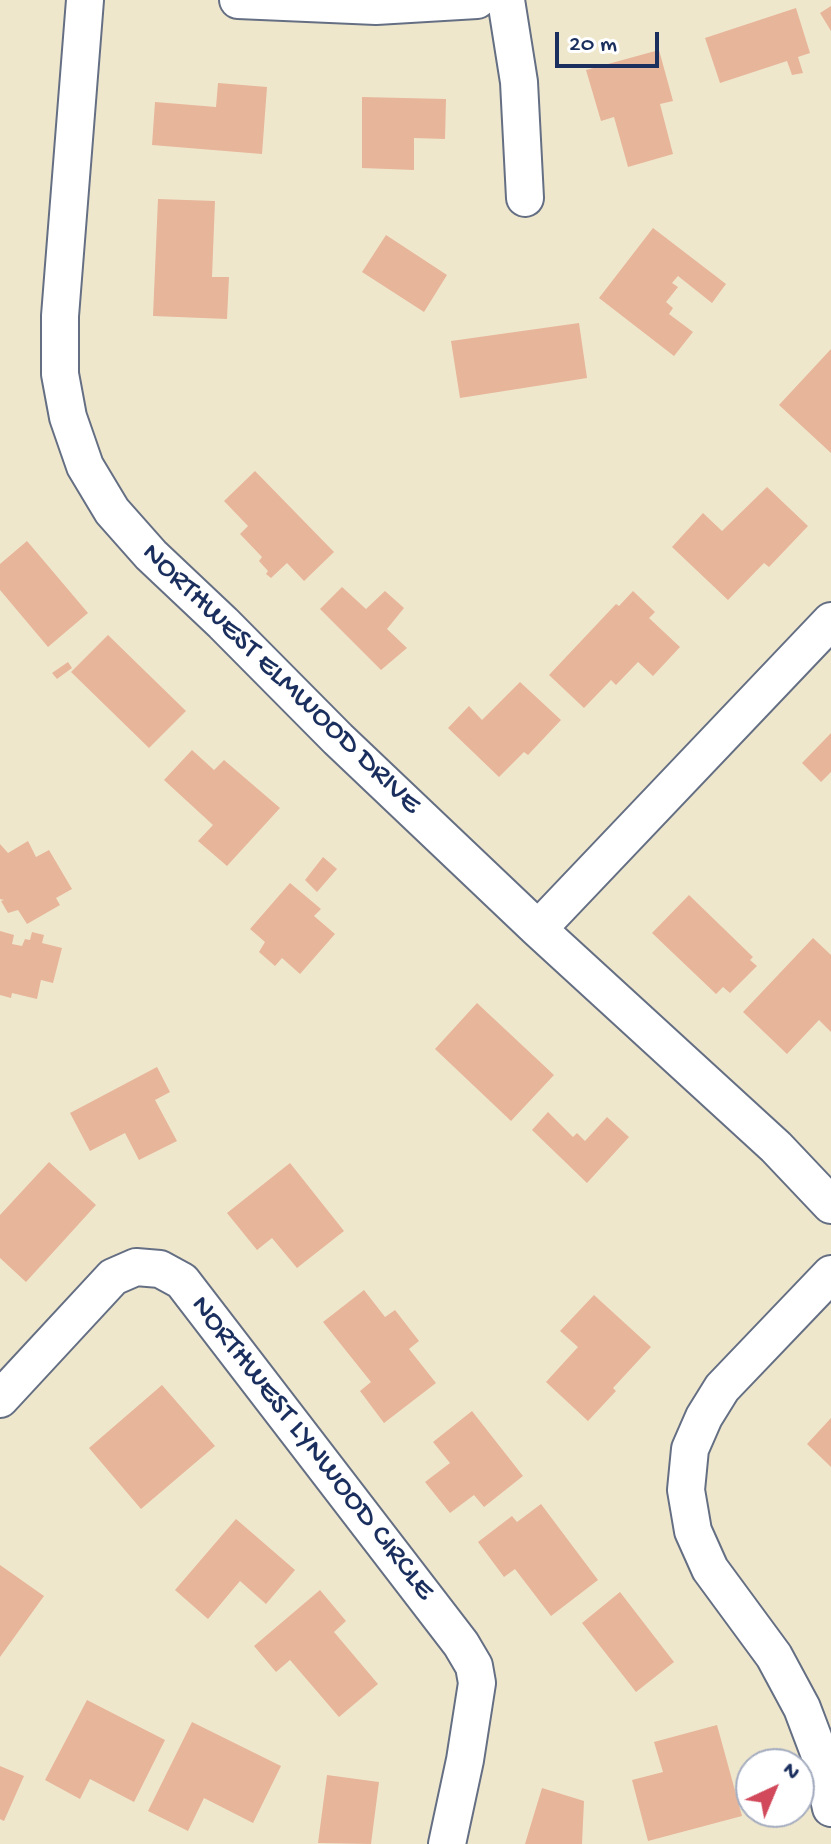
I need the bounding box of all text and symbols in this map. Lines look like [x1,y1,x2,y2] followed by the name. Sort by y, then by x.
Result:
[559,16,663,66] scale bar
[569,31,617,60] text: 20 m
[132,537,428,823] street label: NORTHWEST ELMWOOD DRIVE
[181,1290,441,1608] street label: NORTHWEST LYNWOOD CIRCLE
[735,1748,815,1828] north arrow
[776,1758,804,1787] text: N

